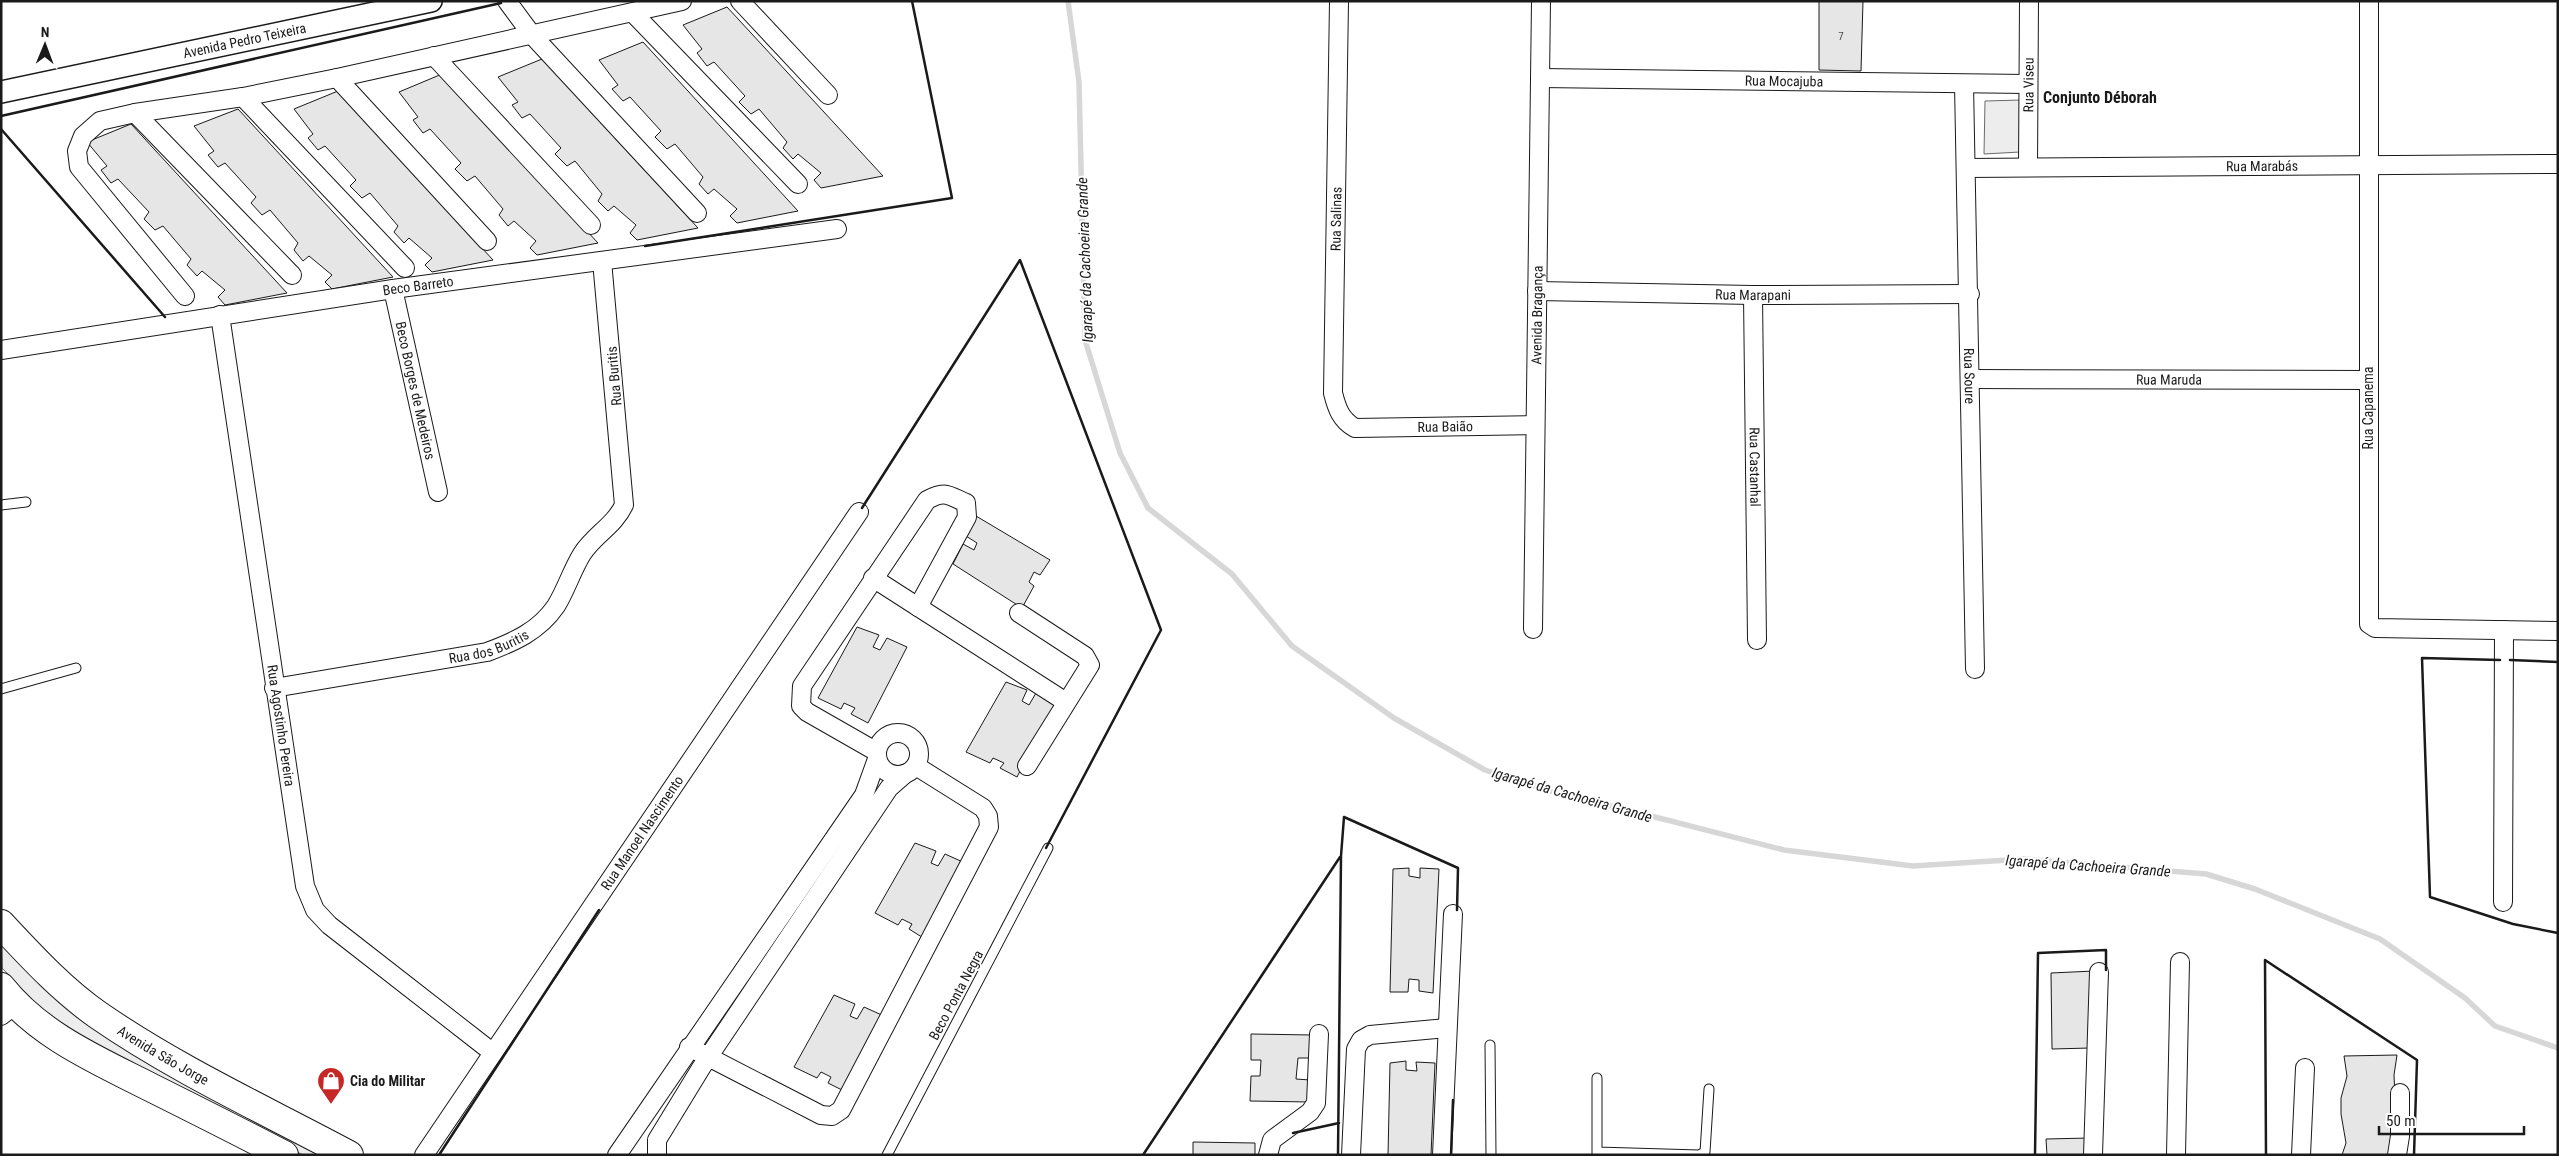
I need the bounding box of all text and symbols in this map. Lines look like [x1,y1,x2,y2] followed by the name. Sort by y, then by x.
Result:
[20,20,70,70] north arrow
[182,20,308,61] street label: Avenida Pedro Teixeira
[41,24,50,40] text: N
[1838,30,1844,43] house number: 7
[2020,57,2037,113] street label: Rua Viseu
[1745,73,1823,89] street label: Rua Mocajuba
[2043,88,2157,107] district label: Conjunto Déborah
[2226,158,2298,174] street label: Rua Marabás
[1073,177,1097,343] water label: Igarapé da Cachoeira Grande
[1327,187,1345,251] street label: Rua Salinas
[1528,265,1546,365] street label: Avenida Bragança
[382,273,454,299] street label: Beco Barreto
[1715,286,1791,303] street label: Rua Marapani
[392,320,439,461] street label: Beco Borges de Medeiros
[603,346,625,406] street label: Rua Buritis
[1961,348,1978,405] street label: Rua Soure
[2360,367,2376,449] street label: Rua Capanema
[2136,371,2202,388] street label: Rua Maruda
[1417,418,1473,435] street label: Rua Baião
[1747,427,1763,507] street label: Rua Castanhal
[447,626,532,666] street label: Rua dos Buritis
[264,664,298,787] street label: Rua Agostinho Pereira
[1490,764,1654,827] water label: Igarapé da Cachoeira Grande
[598,773,686,893] street label: Rua Manoel Nascimento
[2005,851,2171,881] water label: Igarapé da Cachoeira Grande
[926,947,986,1043] street label: Beco Ponta Negra
[115,1022,212,1088] street label: Avenida São Jorge
[316,1066,346,1105] shop icon: Cia do Militar
[350,1073,426,1089] place label: Cia do Militar
[2379,1104,2524,1136] scale bar
[2386,1112,2416,1130] text: 50 m

